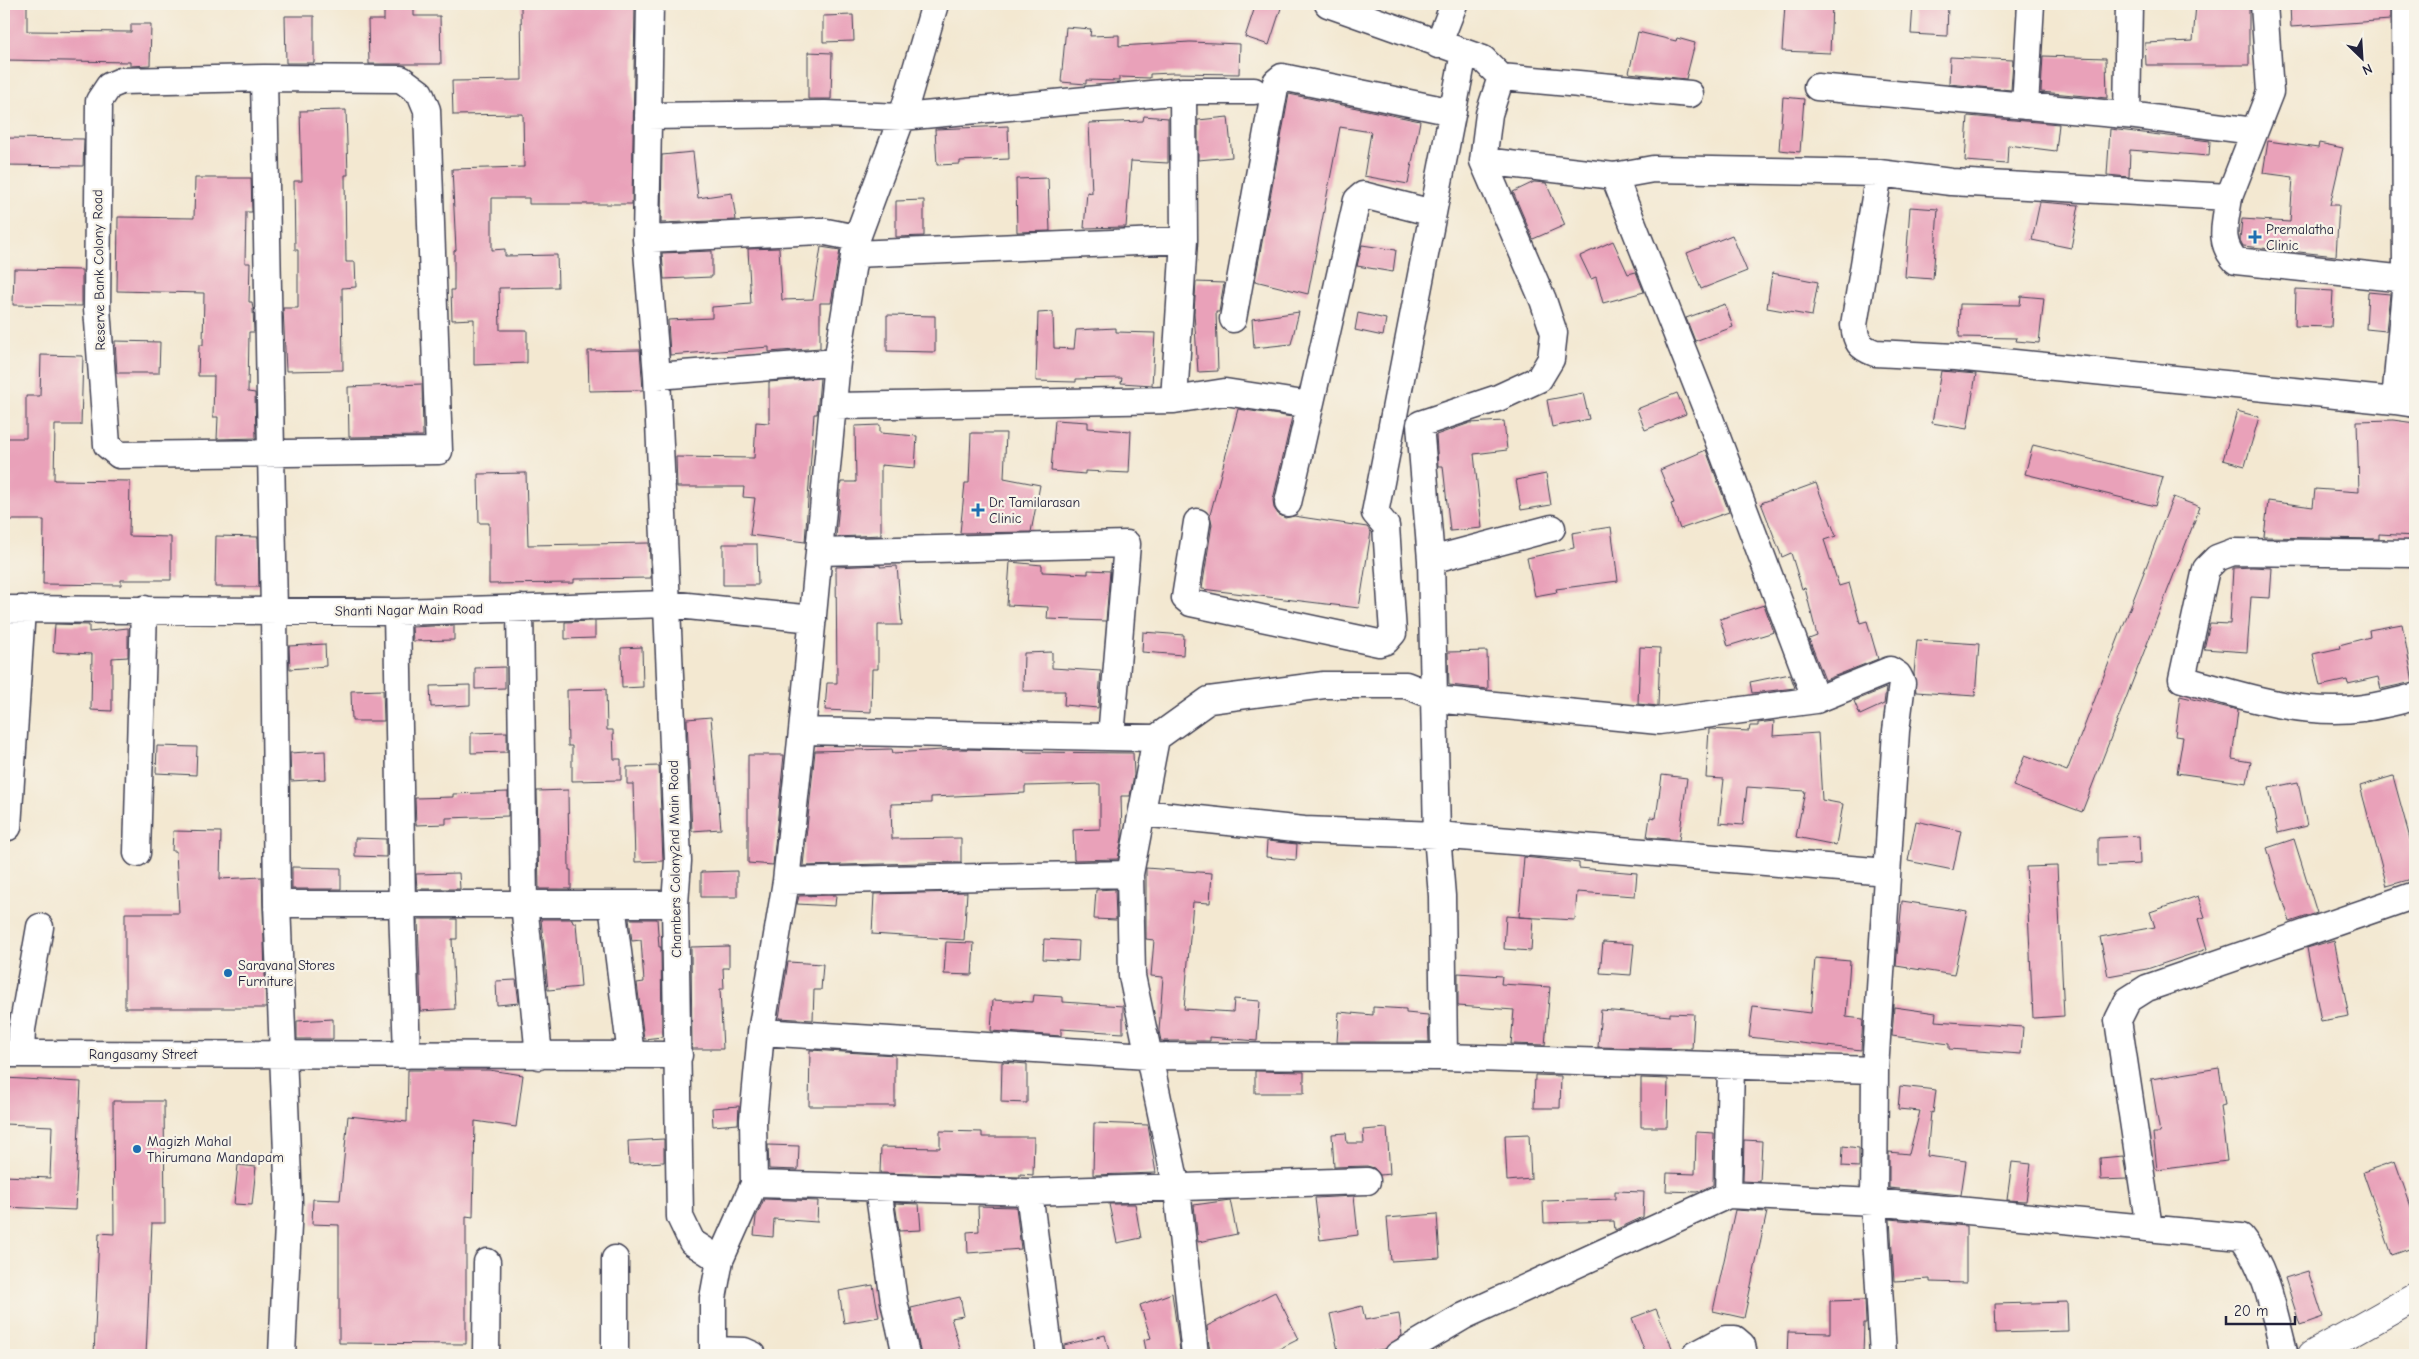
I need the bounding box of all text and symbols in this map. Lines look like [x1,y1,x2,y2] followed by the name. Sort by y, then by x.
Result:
[2336,32,2386,82] north arrow
[2360,60,2375,79] text: N
[89,189,109,351] street label: Reserve Bank Colony Road
[2266,221,2334,254] place label: Premalatha Clinic
[2248,230,2262,244] marker: Premalatha Clinic
[989,494,1080,527] place label: Dr. Tamilarasan Clinic
[971,503,985,517] marker: Dr. Tamilarasan Clinic
[335,600,483,620] street label: Shanti Nagar Main Road
[665,760,685,958] street label: Chambers Colony2nd Main Road
[238,957,335,990] place label: Saravana Stores Furniture
[222,967,234,979] marker: Saravana Stores Furniture
[89,1046,198,1063] street label: Rangasamy Street
[147,1133,284,1166] place label: Magizh Mahal Thirumana Mandapam
[131,1143,143,1155] marker: Magizh Mahal Thirumana Mandapam
[2226,1294,2295,1326] scale bar
[2234,1302,2268,1320] text: 20 m

